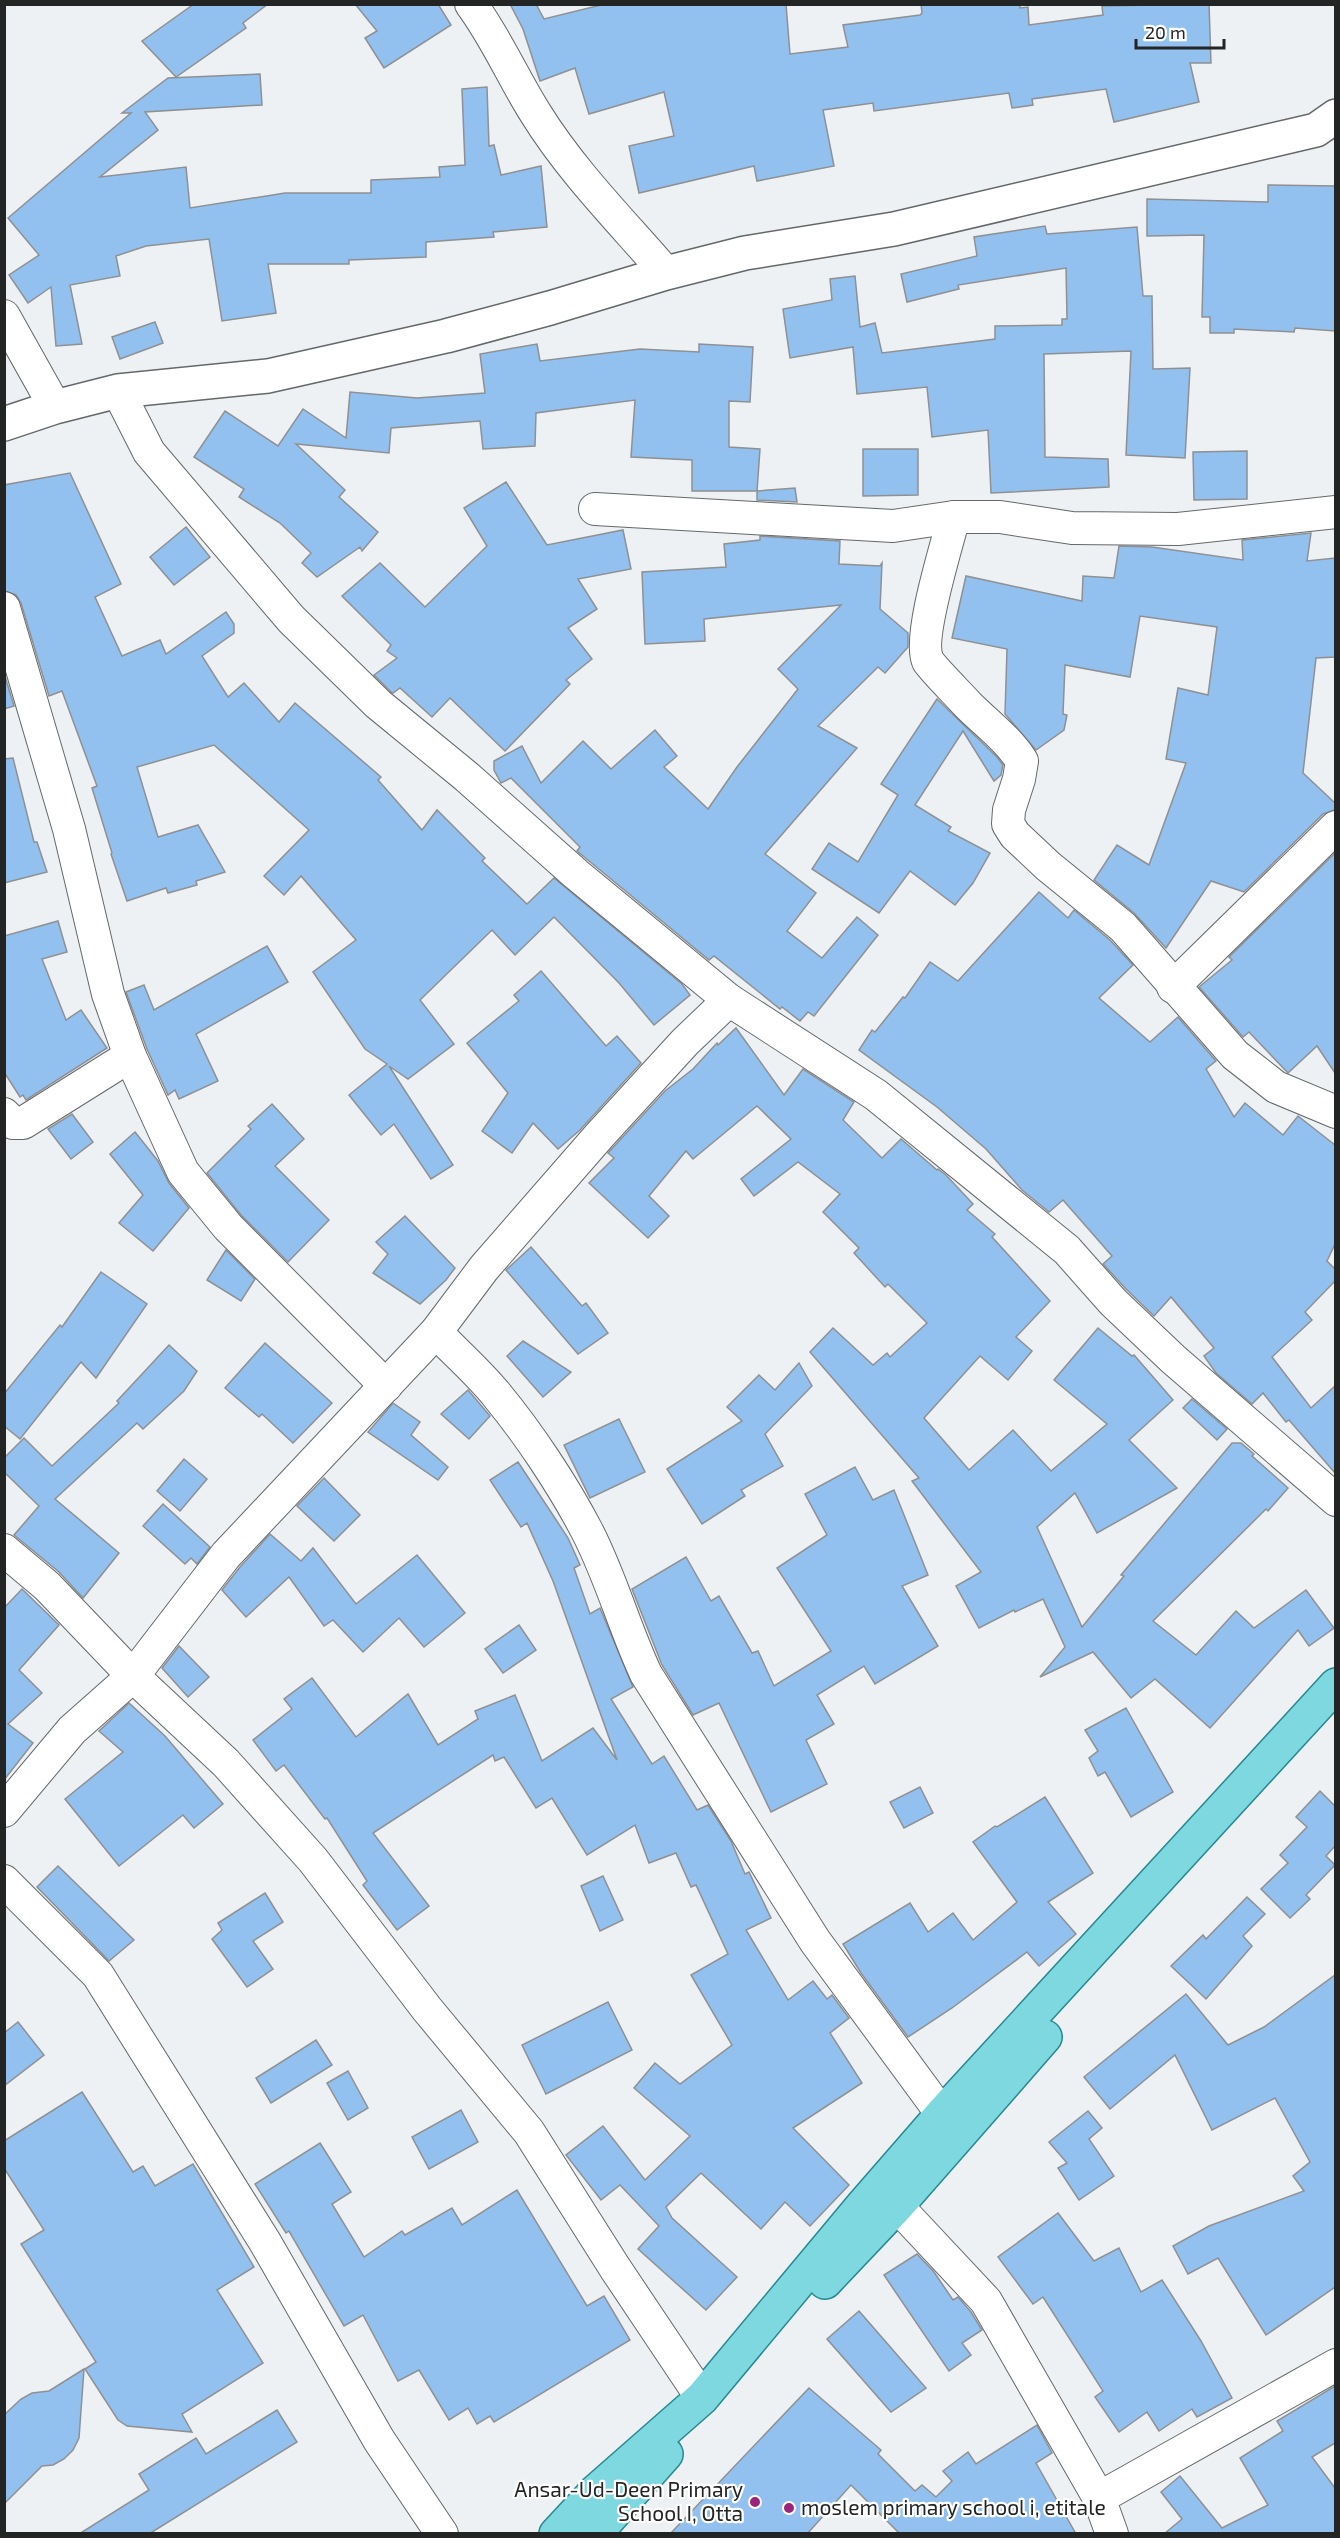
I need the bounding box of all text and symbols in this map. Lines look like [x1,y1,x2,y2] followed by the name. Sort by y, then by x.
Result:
[1136,12,1224,50] scale bar
[1145,21,1186,43] text: 20 m
[514,2476,743,2525] place label: Ansar-Ud-Deen Primary School I, Otta
[801,2494,1106,2519] place label: moslem primary school i, etitale
[748,2495,762,2509] marker: Ansar-Ud-Deen Primary School I, Otta
[782,2501,796,2515] marker: moslem primary school i, etitale

